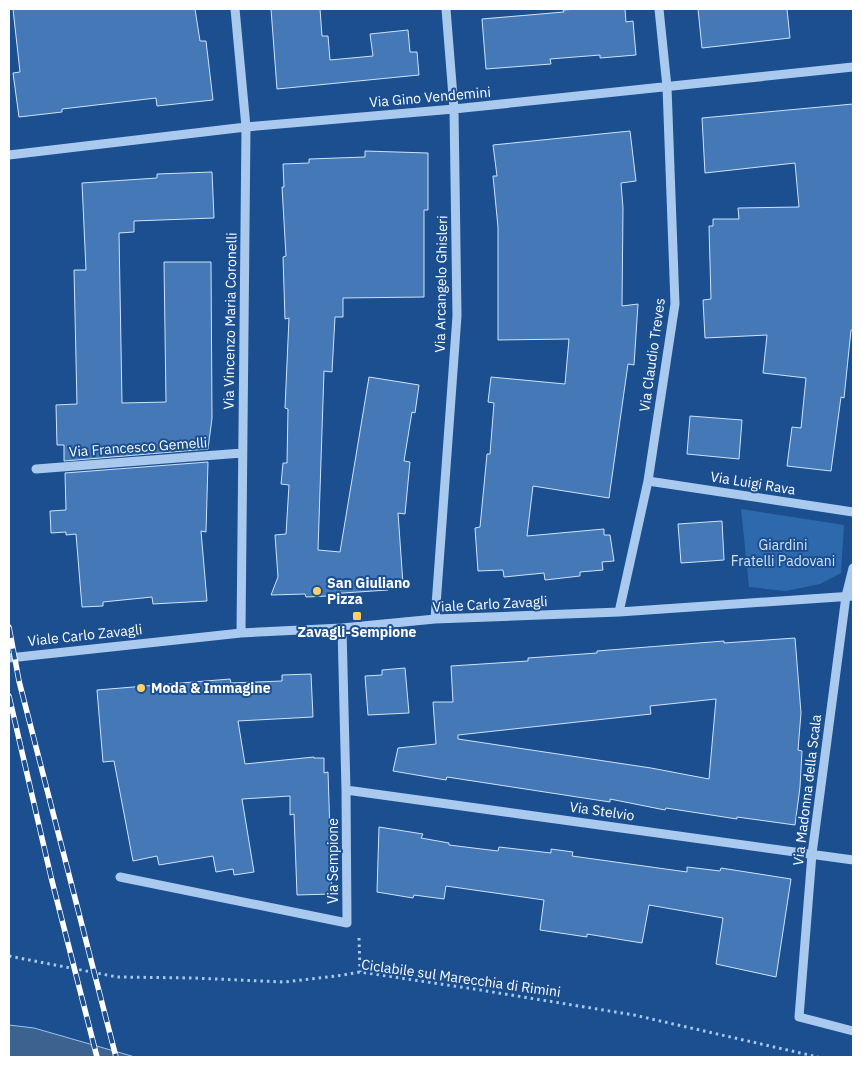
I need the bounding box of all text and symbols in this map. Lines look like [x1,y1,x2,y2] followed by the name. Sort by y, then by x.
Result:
[369,83,491,111] street label: Via Gino Vendemini
[431,215,451,353] street label: Via Arcangelo Ghisleri
[219,232,241,410] street label: Via Vincenzo Maria Coronelli
[635,297,669,413] street label: Via Claudio Treves
[68,433,208,461] street label: Via Francesco Gemelli
[709,467,797,499] street label: Via Luigi Rava
[731,536,835,570] park label: Giardini Fratelli Padovani
[327,574,410,608] place label: San Giuliano Pizza
[311,585,323,597] marker: San Giuliano Pizza
[432,592,548,616] street label: Viale Carlo Zavagli
[351,610,363,622] marker: Zavagli-Sempione
[27,620,143,650] street label: Viale Carlo Zavagli
[298,623,417,641] place label: Zavagli-Sempione
[151,679,271,697] place label: Moda & Immagine
[135,682,147,694] marker: Moda & Immagine
[789,713,825,867] street label: Via Madonna della Scala
[568,798,636,824] street label: Via Stelvio
[324,818,342,904] street label: Via Sempione
[360,955,562,1001] street label: Ciclabile sul Marecchia di Rimini

